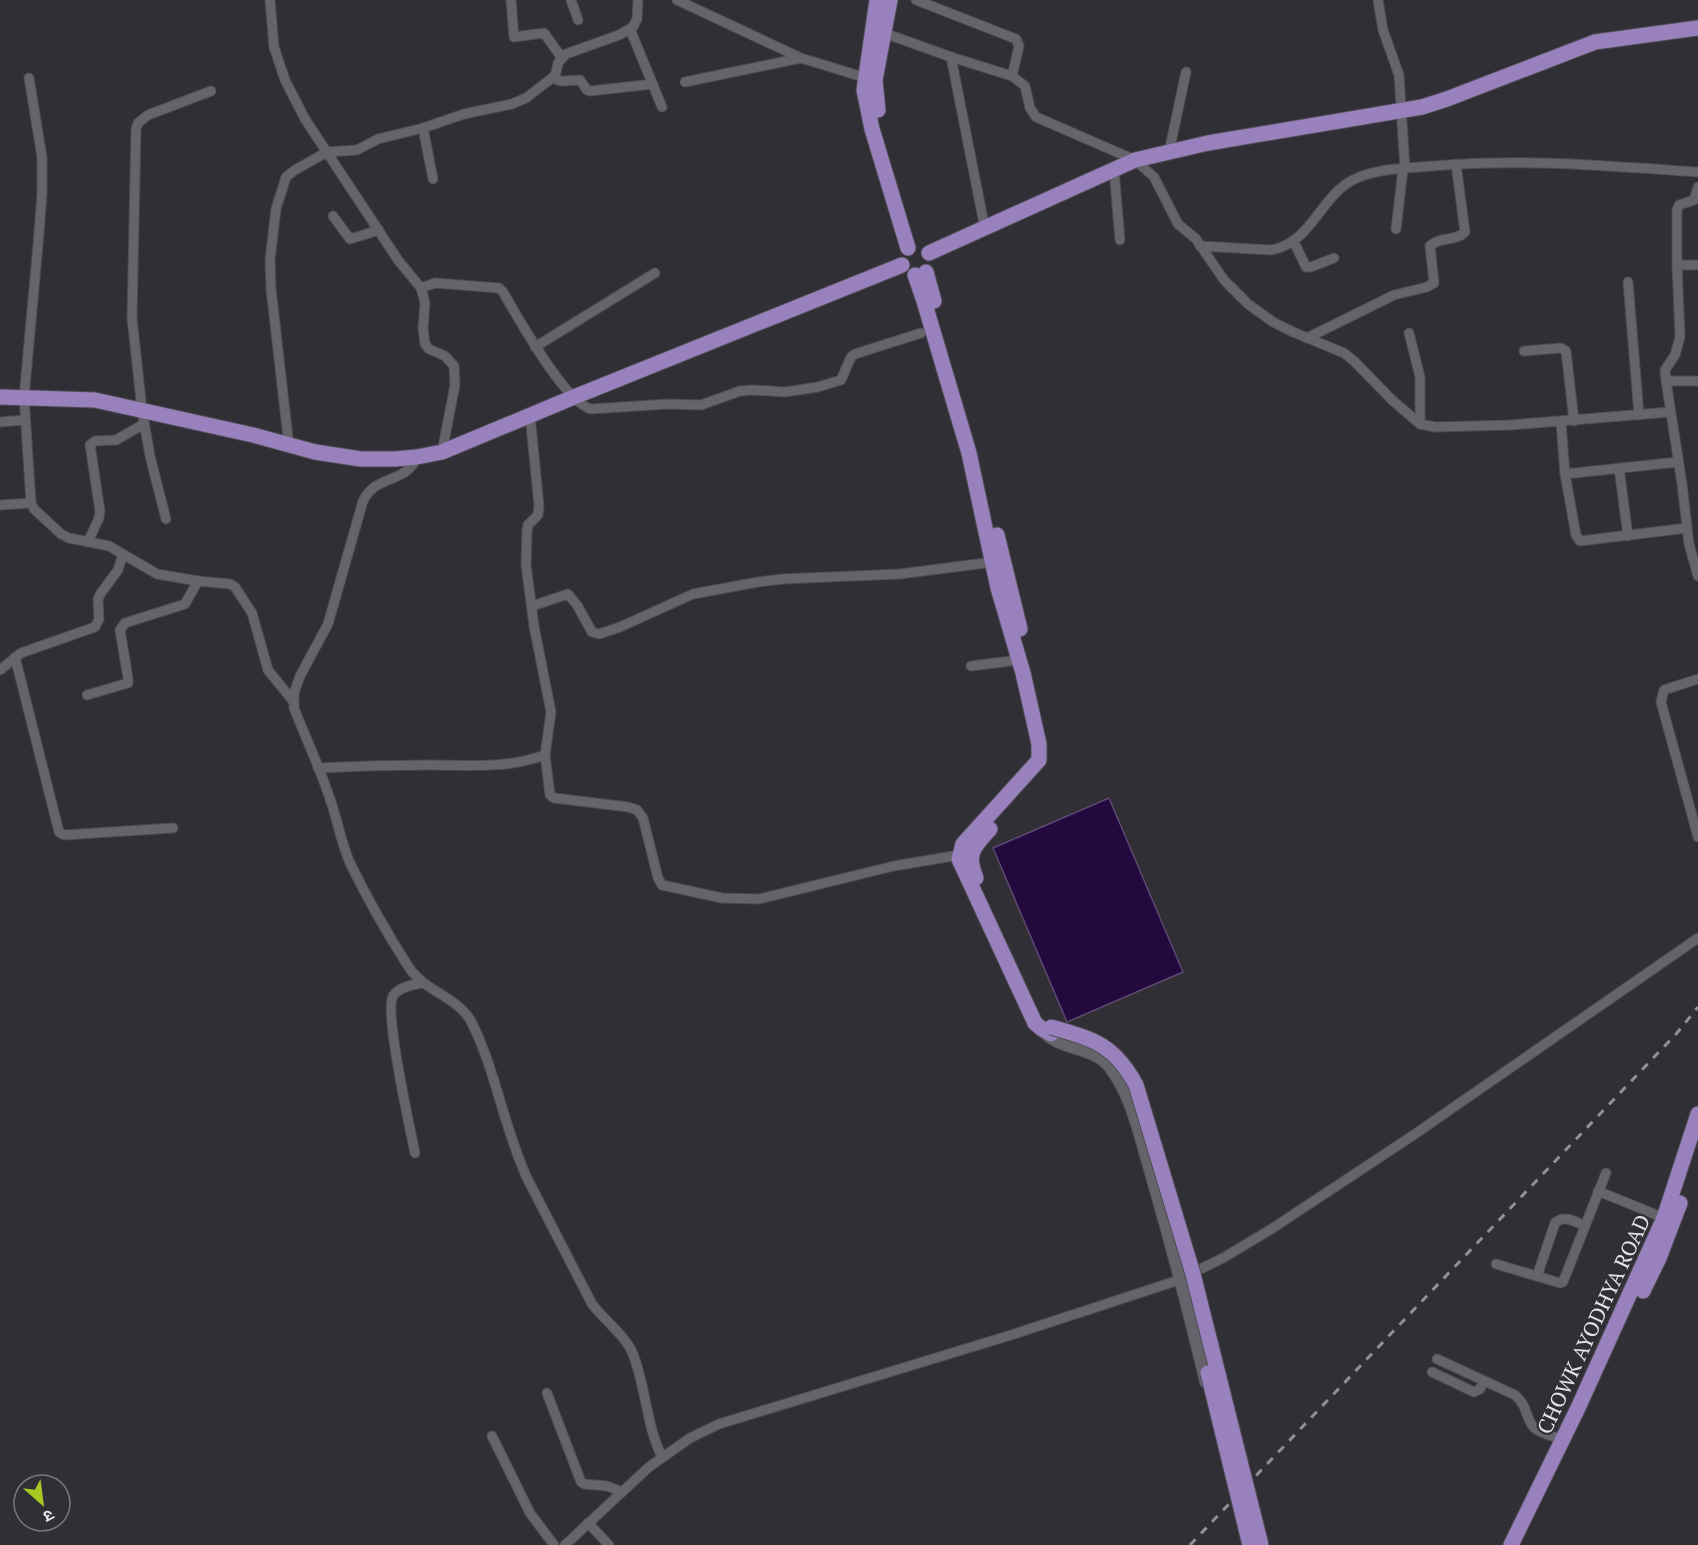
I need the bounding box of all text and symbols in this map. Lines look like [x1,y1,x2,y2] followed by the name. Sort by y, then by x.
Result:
[1530,1210,1656,1438] street label: CHOWK AYODHYA ROAD
[12,1473,72,1533] north arrow
[39,1504,58,1528] text: उ

